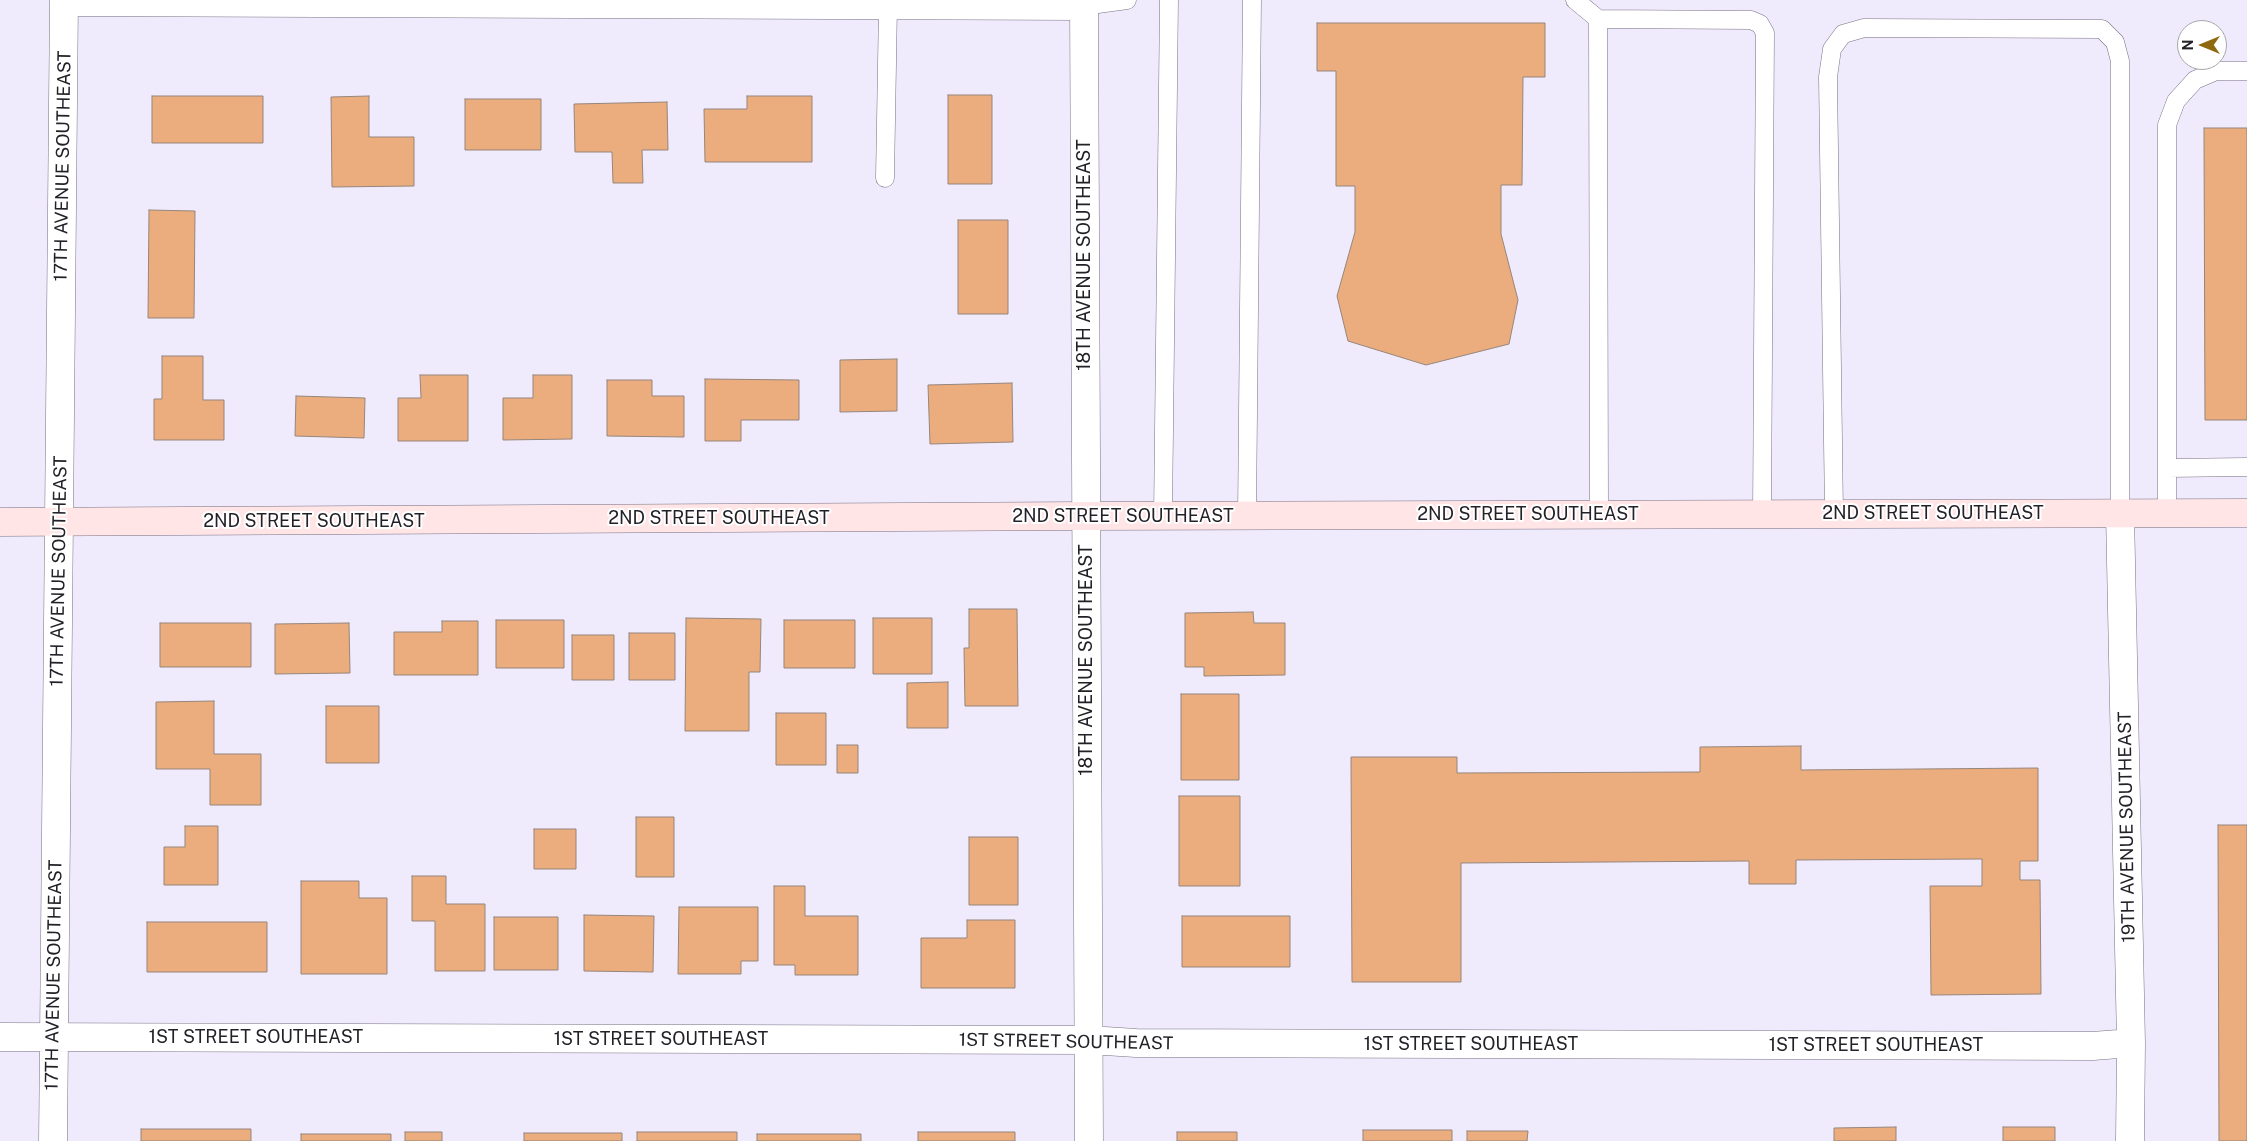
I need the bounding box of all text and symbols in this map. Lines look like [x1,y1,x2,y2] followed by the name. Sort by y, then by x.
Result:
[2177,20,2227,70] north arrow
[2180,40,2196,50] text: N
[50,51,76,281] street label: 17TH AVENUE SOUTHEAST
[1073,139,1095,371] street label: 18TH AVENUE SOUTHEAST
[46,456,72,686] street label: 17TH AVENUE SOUTHEAST
[1822,502,2044,524] street label: 2ND STREET SOUTHEAST
[1417,503,1639,525] street label: 2ND STREET SOUTHEAST
[1012,505,1234,527] street label: 2ND STREET SOUTHEAST
[608,507,830,529] street label: 2ND STREET SOUTHEAST
[203,510,425,532] street label: 2ND STREET SOUTHEAST
[1075,544,1097,776] street label: 18TH AVENUE SOUTHEAST
[2114,711,2140,943] street label: 19TH AVENUE SOUTHEAST
[41,860,67,1090] street label: 17TH AVENUE SOUTHEAST
[149,1026,363,1048] street label: 1ST STREET SOUTHEAST
[554,1028,768,1050] street label: 1ST STREET SOUTHEAST
[959,1029,1173,1055] street label: 1ST STREET SOUTHEAST
[1364,1033,1578,1055] street label: 1ST STREET SOUTHEAST
[1769,1034,1983,1056] street label: 1ST STREET SOUTHEAST

